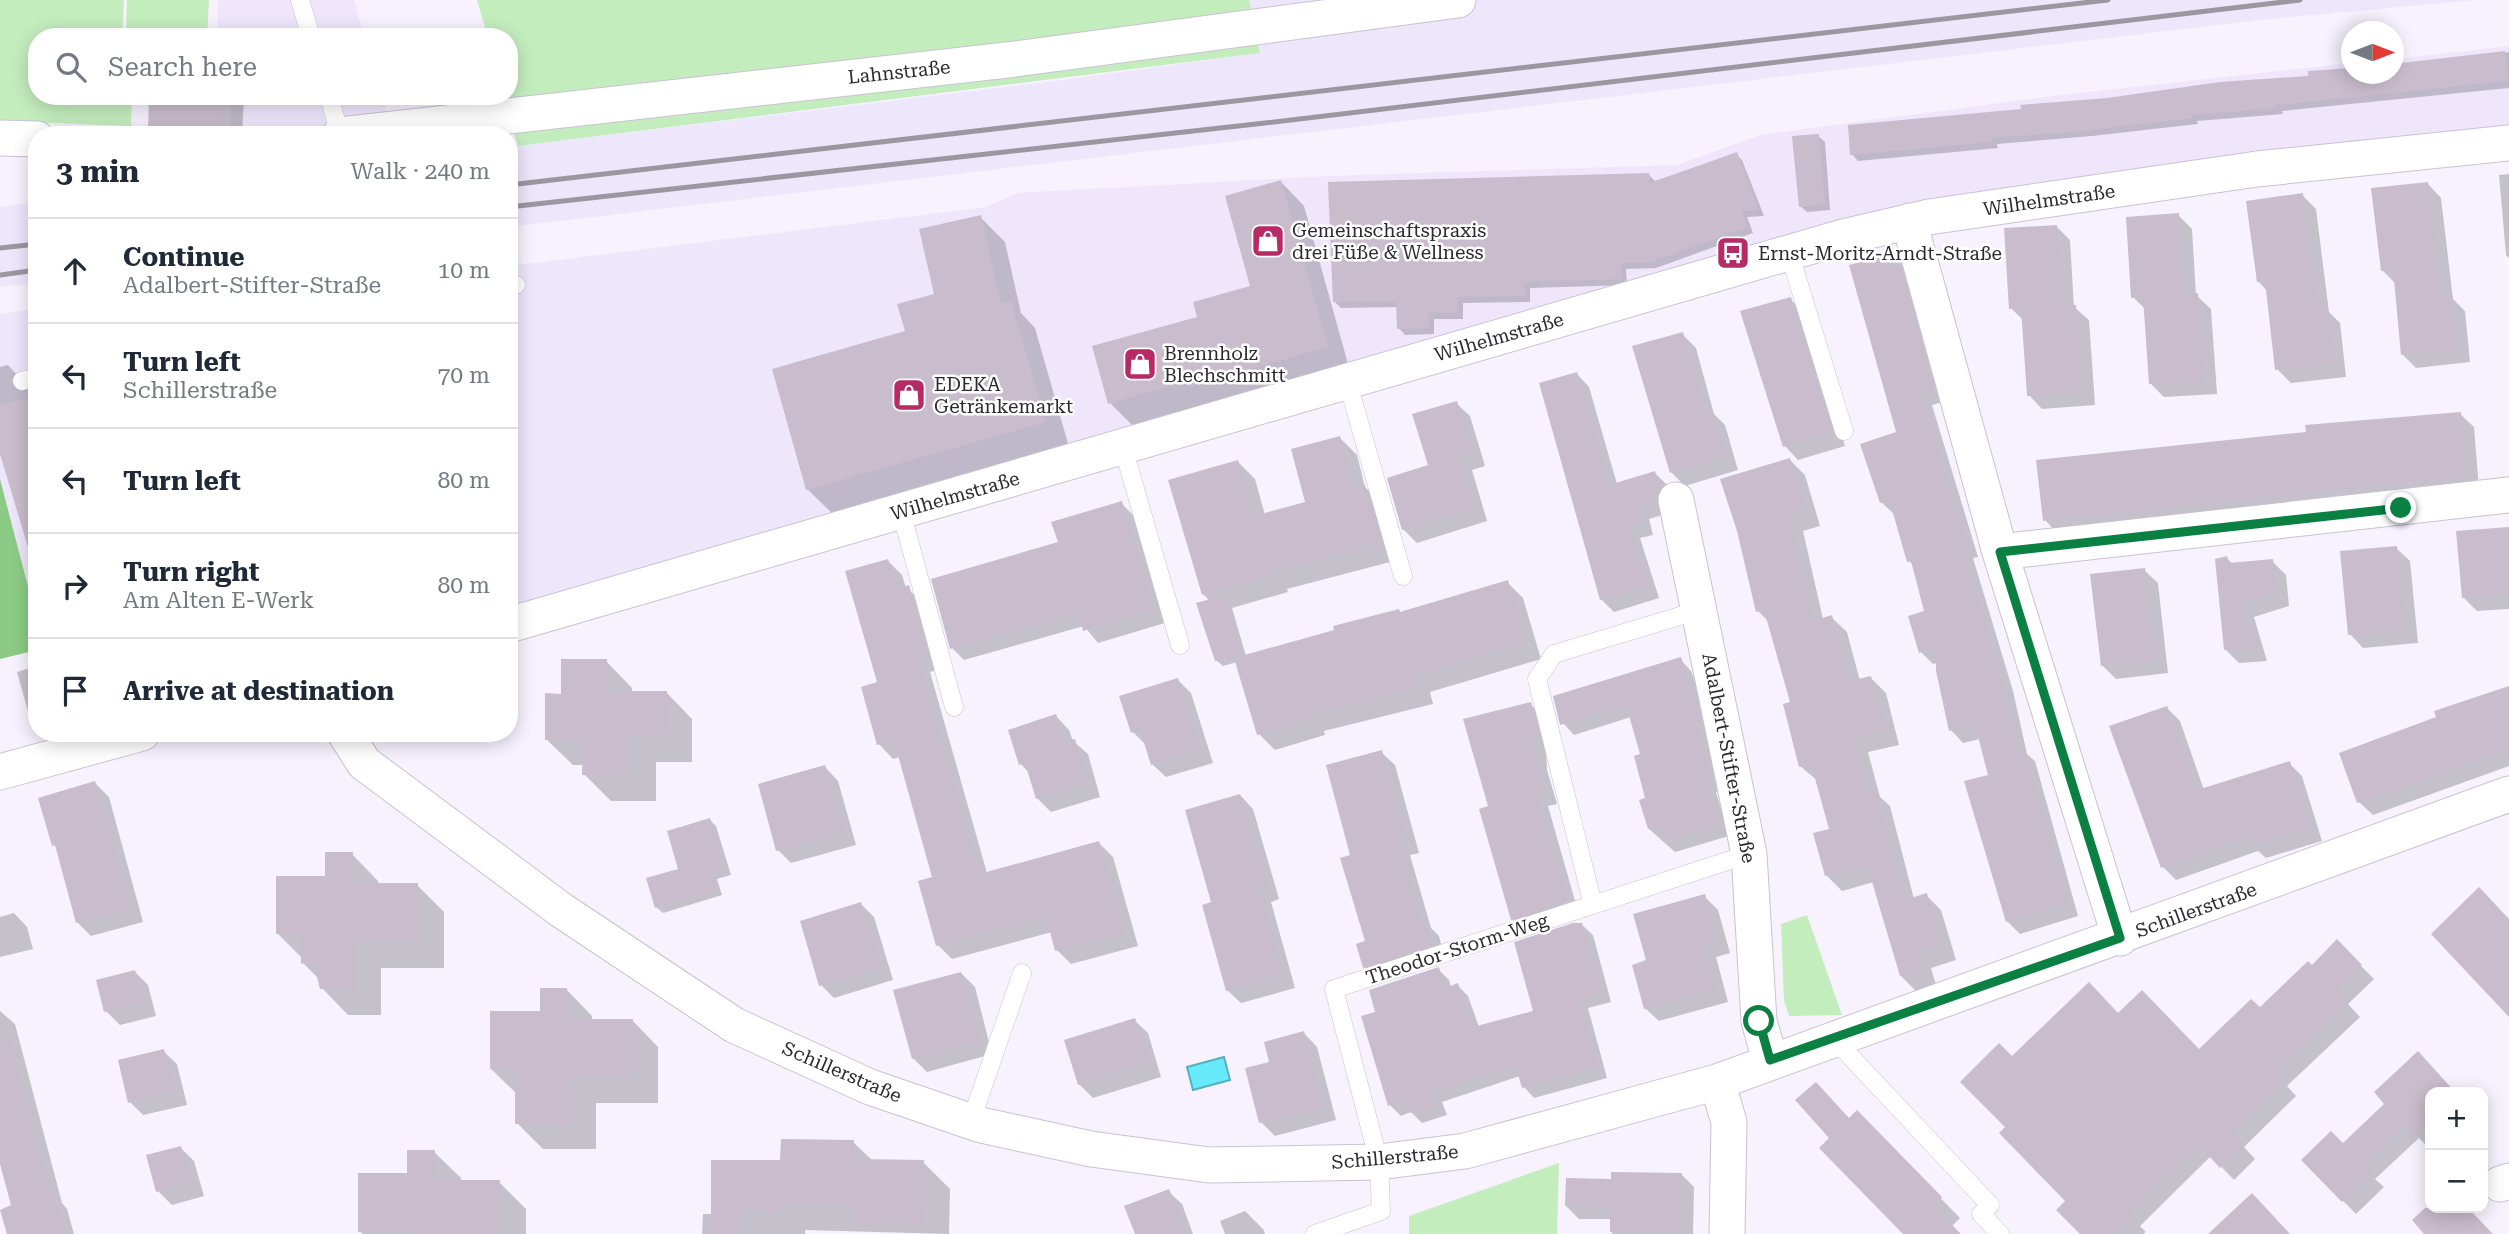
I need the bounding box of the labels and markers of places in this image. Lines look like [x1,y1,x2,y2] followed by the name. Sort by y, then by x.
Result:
[1292,219,1486,264] place label: Gemeinschaftspraxis drei Füße & Wellness
[1249,222,1287,260] shop icon: Gemeinschaftspraxis drei Füße & Wellness
[1714,234,1752,272] bus stop icon: Ernst-Moritz-Arndt-Straße
[1758,242,2002,265] place label: Ernst-Moritz-Arndt-Straße
[1164,342,1286,387] place label: Brennholz Blechschmitt
[1121,345,1159,383] shop icon: Brennholz Blechschmitt
[934,373,1073,418] place label: EDEKA Getränkemarkt
[890,376,928,414] shop icon: EDEKA Getränkemarkt

